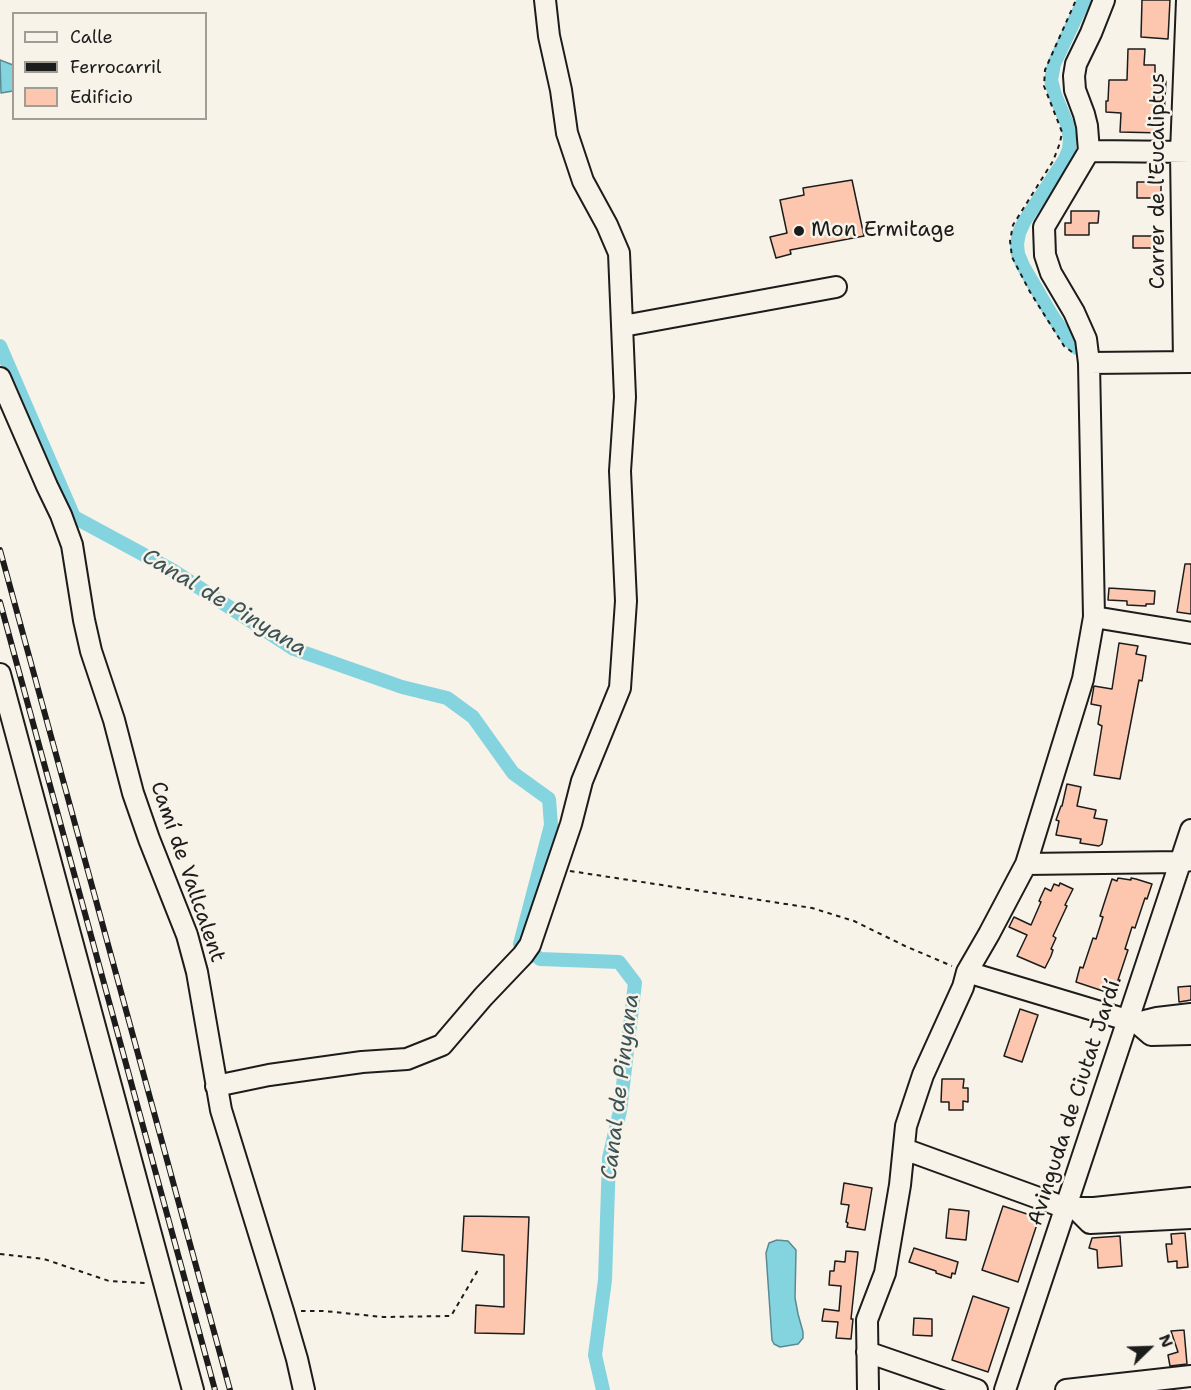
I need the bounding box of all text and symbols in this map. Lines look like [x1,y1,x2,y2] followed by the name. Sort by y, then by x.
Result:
[12,12,207,120] legend
[70,25,113,49] text: Calle
[70,55,162,79] text: Ferrocarril
[1146,73,1172,289] street label: Carrer de l'Eucaliptus
[70,85,133,109] text: Edificio
[811,218,955,244] place label: Mon Ermitage
[792,224,806,238] marker: Mon Ermitage
[137,543,311,663] water label: Canal de Pinyana
[144,778,230,966] street label: Camí de Vallcalent
[1023,977,1127,1229] street label: Avinguda de Ciutat Jardí
[596,992,646,1182] water label: Canal de Pinyana
[1119,1318,1179,1378] north arrow
[1154,1331,1178,1351] text: N

